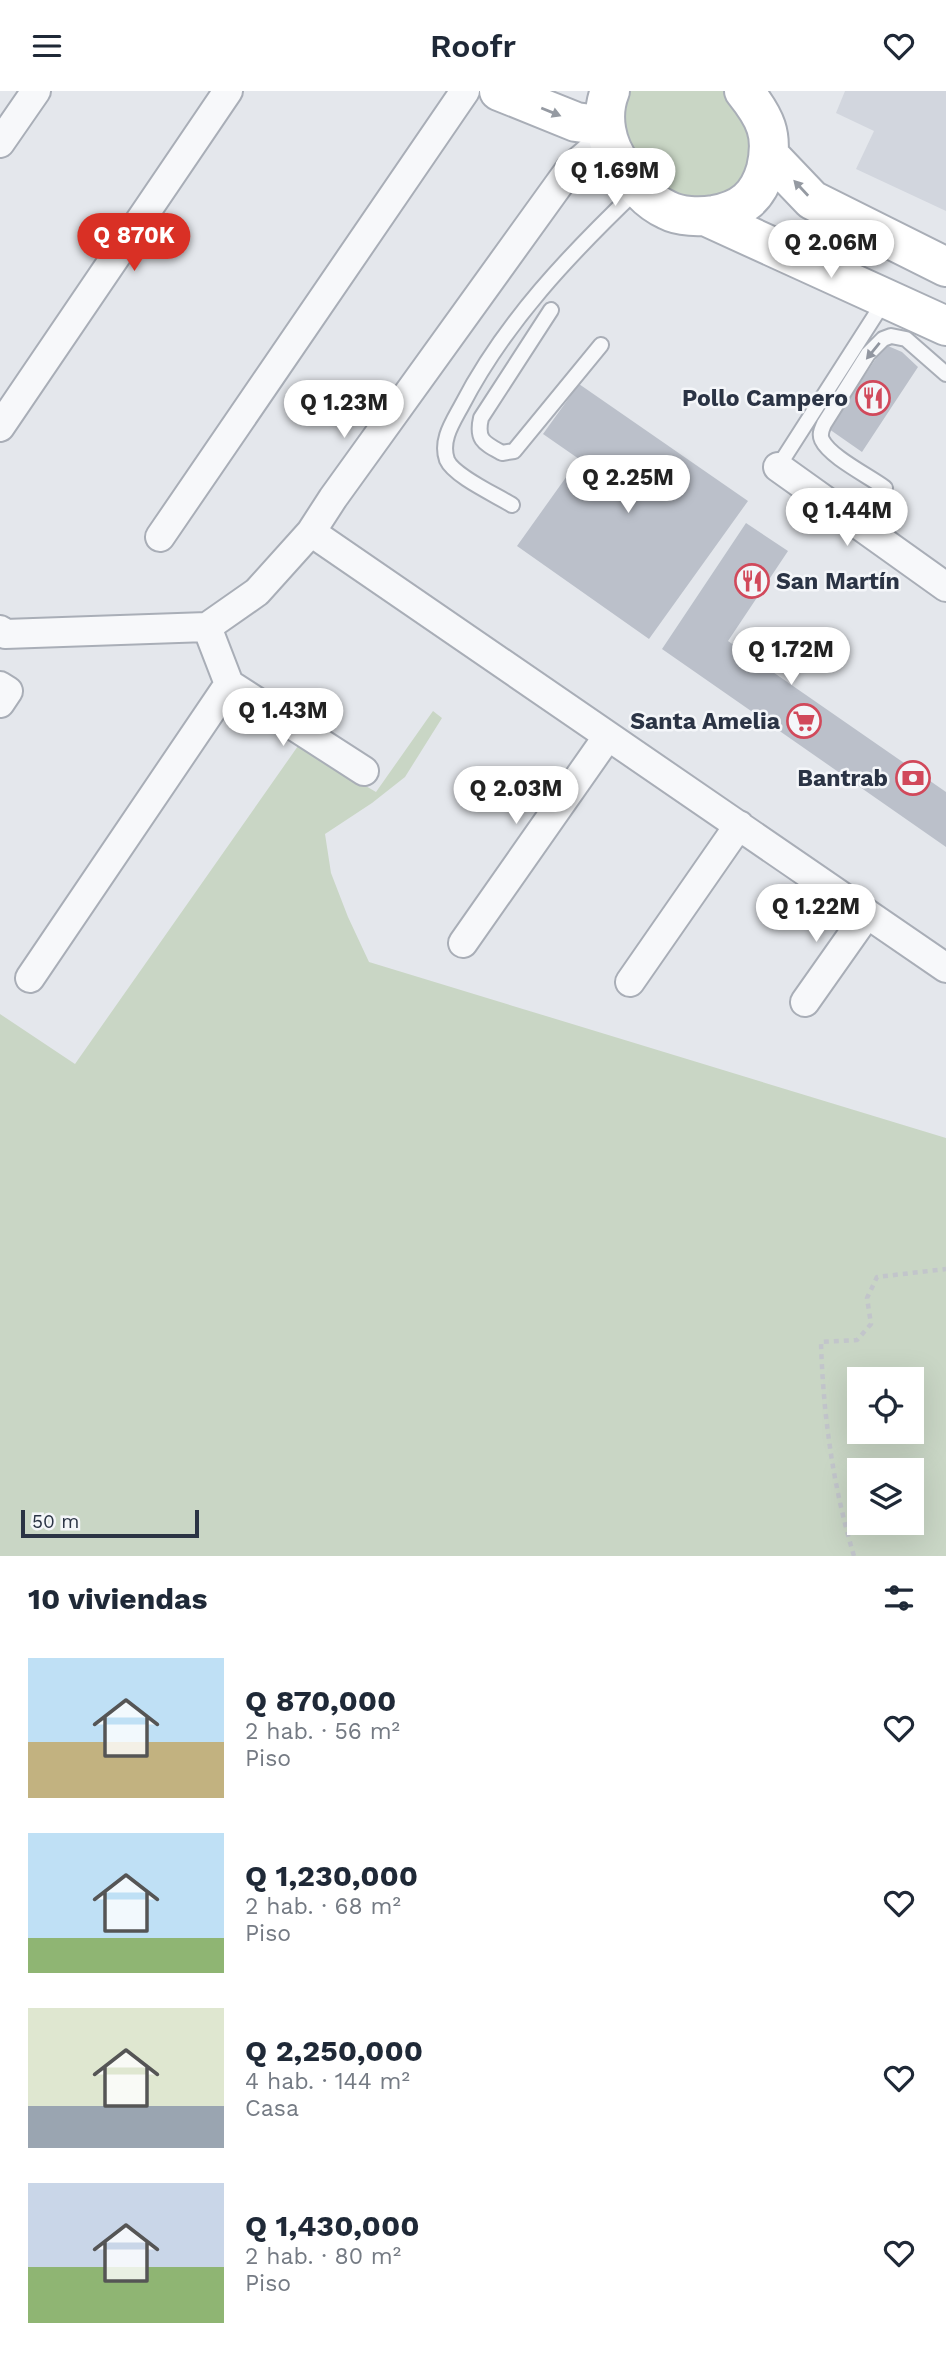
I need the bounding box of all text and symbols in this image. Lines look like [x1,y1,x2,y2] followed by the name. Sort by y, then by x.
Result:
[28,27,66,65] icon: menu
[430,27,516,65] text: Roofr
[880,27,918,65] icon: heart
[541,106,562,117] one-way arrow
[550,149,680,208] pin: Q 1.69M
[570,157,660,184] text: Q 1.69M
[792,179,809,196] one-way arrow
[77,213,191,273] pin: Q 870K
[766,221,896,280] pin: Q 2.06M
[93,222,175,249] text: Q 870K
[784,229,878,256] text: Q 2.06M
[865,341,880,359] one-way arrow
[854,379,892,417] restaurant icon: Pollo Campero
[279,381,409,440] pin: Q 1.23M
[682,385,848,412] place label: Pollo Campero
[300,389,388,416] text: Q 1.23M
[563,455,693,515] pin: Q 2.25M
[582,464,674,491] text: Q 2.25M
[782,489,912,548] pin: Q 1.44M
[802,497,892,524] text: Q 1.44M
[733,562,771,600] restaurant icon: San Martín
[776,568,900,595] place label: San Martín
[726,627,856,687] pin: Q 1.72M
[748,636,834,663] text: Q 1.72M
[218,689,348,748] pin: Q 1.43M
[238,697,328,724] text: Q 1.43M
[785,702,823,740] supermarket icon: Santa Amelia
[630,708,781,735] place label: Santa Amelia
[894,759,932,797] bank icon: Bantrab
[797,765,888,792] place label: Bantrab
[451,767,581,826] pin: Q 2.03M
[470,775,562,802] text: Q 2.03M
[751,885,881,944] pin: Q 1.22M
[772,893,860,920] text: Q 1.22M
[847,1367,924,1535] map controls
[847,1367,924,1444] button: locate
[847,1458,924,1535] button: layers
[21,1507,200,1539] scale bar
[32,1510,79,1533] text: 50 m
[880,1579,918,1617] icon: filters
[28,1581,207,1616] text: 10 viviendas
[245,1683,396,1718] text: Q 870,000
[84,1686,168,1770] icon: home
[880,1709,918,1747] icon: heart
[245,1718,400,1745] text: 2 hab. · 56 m²
[245,1745,291,1772] text: Piso
[245,1858,418,1893] text: Q 1,230,000
[84,1861,168,1945] icon: home
[880,1884,918,1922] icon: heart
[245,1893,401,1920] text: 2 hab. · 68 m²
[245,1920,291,1947] text: Piso
[245,2033,423,2068] text: Q 2,250,000
[84,2036,168,2120] icon: home
[880,2059,918,2097] icon: heart
[245,2068,410,2095] text: 4 hab. · 144 m²
[245,2095,299,2122] text: Casa
[245,2208,420,2243] text: Q 1,430,000
[84,2211,168,2295] icon: home
[880,2234,918,2272] icon: heart
[245,2243,401,2270] text: 2 hab. · 80 m²
[245,2270,291,2297] text: Piso

